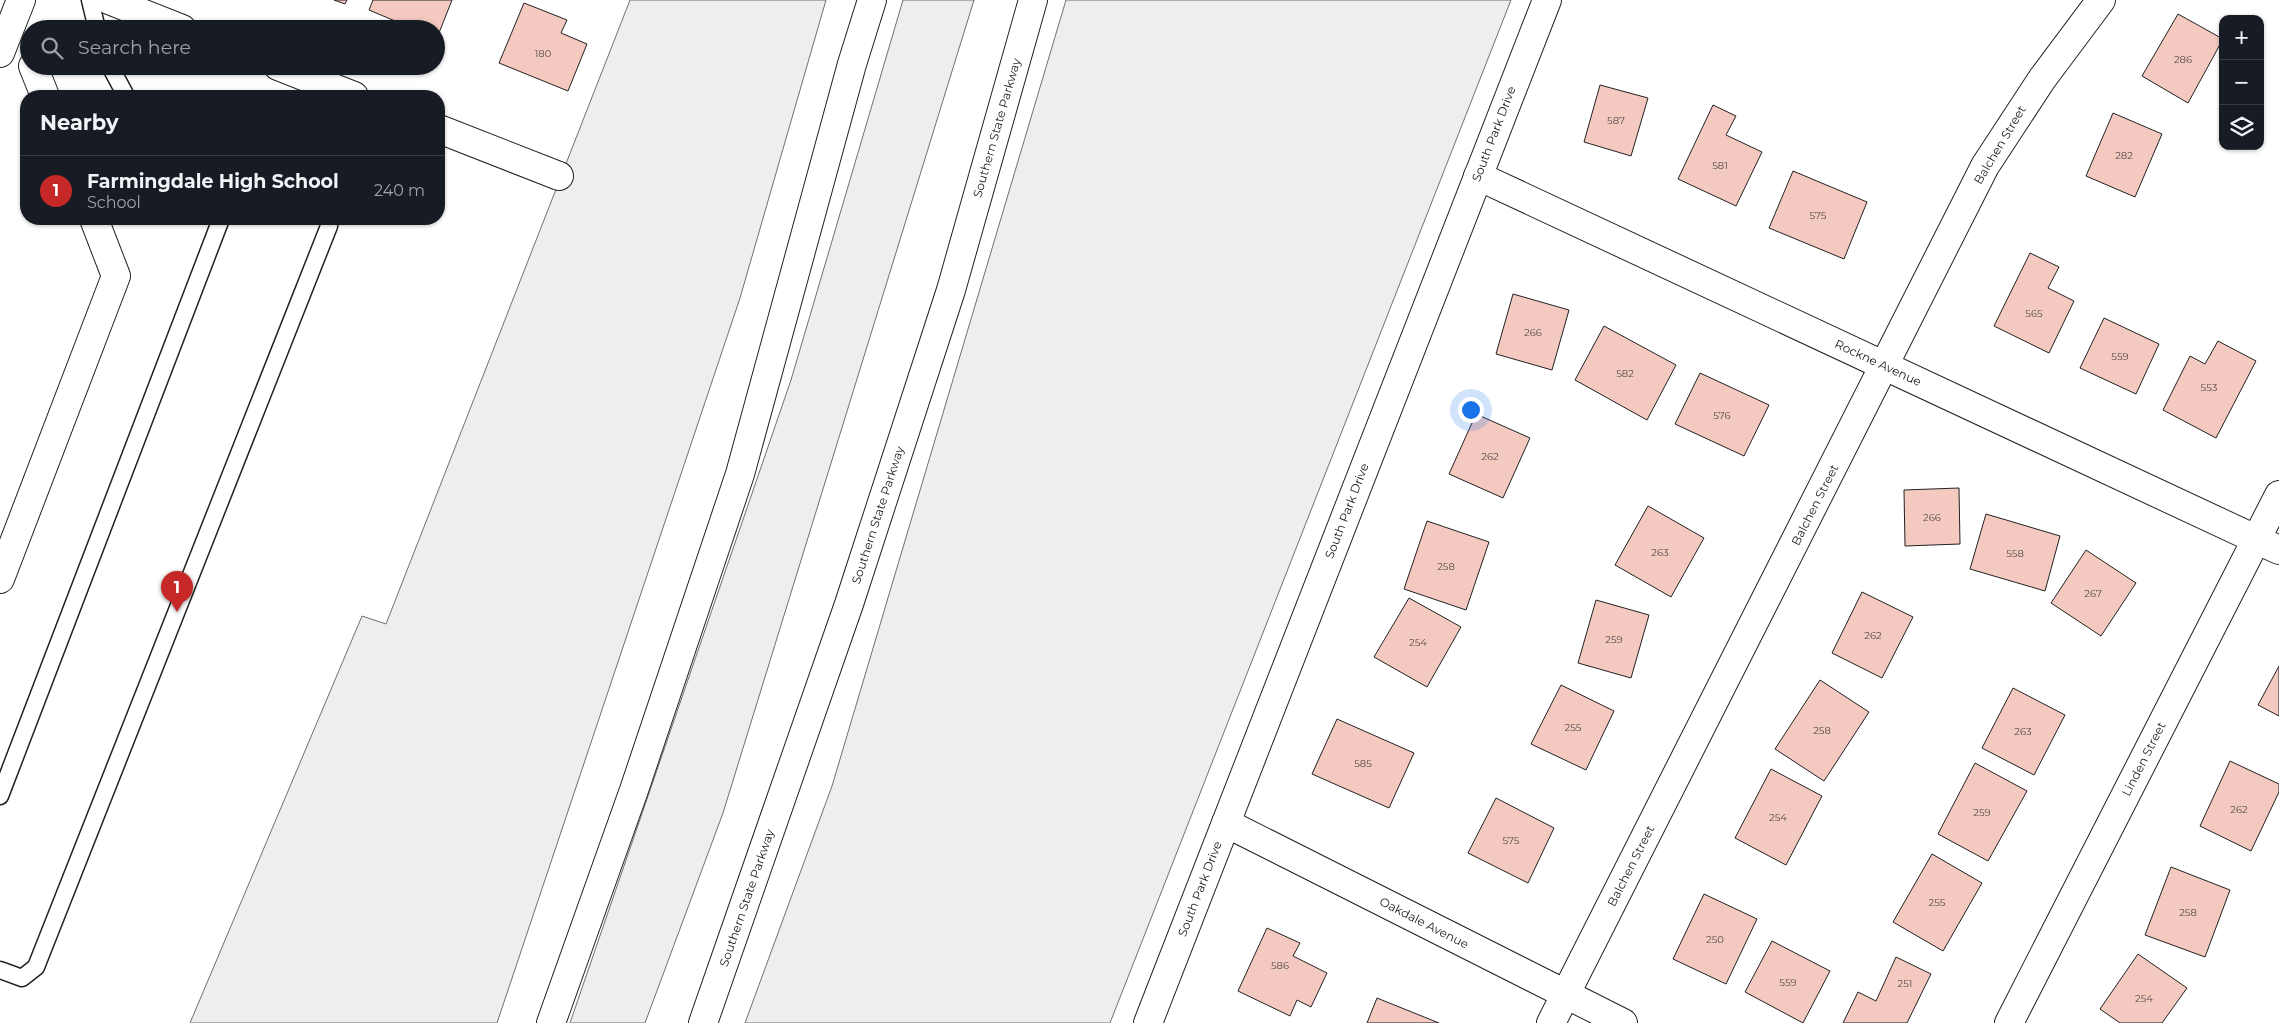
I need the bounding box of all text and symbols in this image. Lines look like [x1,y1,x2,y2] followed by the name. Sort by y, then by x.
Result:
[2219,15,2264,150] map controls
[2219,15,2264,60] button: +
[20,20,445,75] search box
[38,34,66,62] icon: search
[78,36,191,59] text: Search here
[535,47,552,60] house number: 180
[2174,53,2192,66] house number: 286
[969,56,1024,199] street label: Southern State Parkway
[2219,60,2264,105] button: −
[1468,84,1519,184] street label: South Park Drive
[1970,103,2029,187] street label: Balchen Street
[2219,105,2264,150] button: layers
[40,110,119,135] text: Nearby
[1607,114,1625,127] house number: 587
[2115,149,2133,162] house number: 282
[1712,159,1728,172] house number: 581
[87,170,339,193] text: Farmingdale High School
[53,181,59,200] text: 1
[374,181,425,200] text: 240 m
[87,193,141,212] text: School
[1810,209,1827,222] house number: 575
[2025,307,2043,320] house number: 565
[1524,326,1542,339] house number: 266
[1833,336,1924,389] street label: Rockne Avenue
[2111,350,2129,363] house number: 559
[1616,367,1634,380] house number: 582
[2201,381,2218,394] house number: 553
[1458,397,1484,423] your location
[1713,409,1731,422] house number: 576
[848,444,907,586] street label: Southern State Parkway
[1481,450,1499,463] house number: 262
[1321,461,1372,561] street label: South Park Drive
[1788,462,1841,548] street label: Balchen Street
[1923,511,1941,524] house number: 266
[1651,546,1669,559] house number: 263
[2006,547,2024,560] house number: 558
[1437,560,1455,573] house number: 258
[161,571,193,612] pin: 1
[2084,587,2102,600] house number: 267
[1864,629,1882,642] house number: 262
[1605,633,1623,646] house number: 259
[1409,636,1427,649] house number: 254
[2118,719,2169,798] street label: Linden Street
[1565,721,1582,734] house number: 255
[1813,724,1831,737] house number: 258
[2014,725,2032,738] house number: 263
[1354,757,1372,770] house number: 585
[2230,803,2248,816] house number: 262
[1973,806,1991,819] house number: 259
[1769,811,1787,824] house number: 254
[1604,823,1657,909] street label: Balchen Street
[716,827,777,968] street label: Southern State Parkway
[1503,834,1520,847] house number: 575
[1174,839,1225,939] street label: South Park Drive
[1377,894,1471,952] street label: Oakdale Avenue
[1929,896,1946,909] house number: 255
[2179,906,2197,919] house number: 258
[1706,933,1724,946] house number: 250
[1271,959,1289,972] house number: 586
[1779,976,1797,989] house number: 559
[1898,977,1912,990] house number: 251
[2135,992,2153,1005] house number: 254

